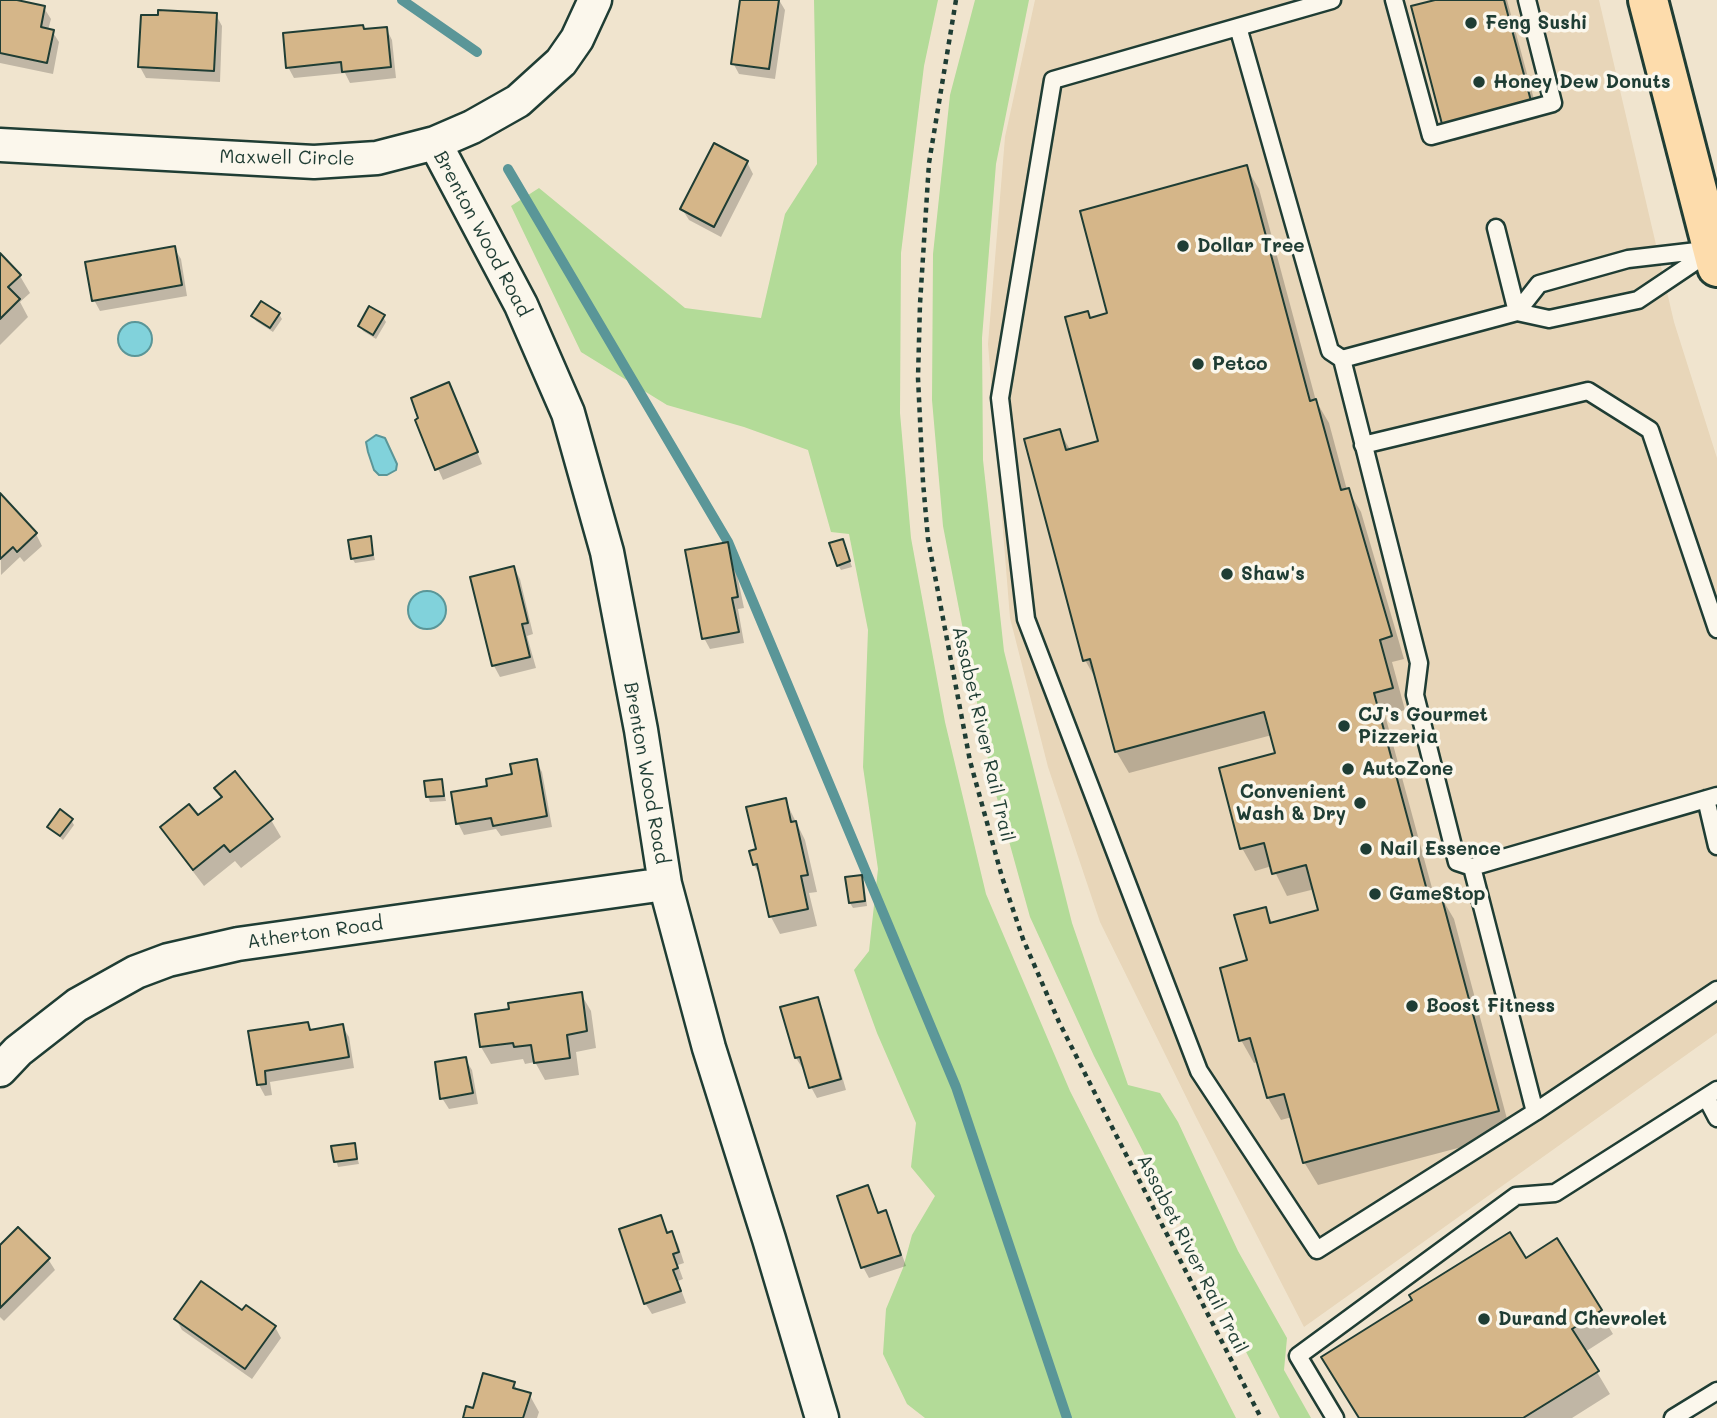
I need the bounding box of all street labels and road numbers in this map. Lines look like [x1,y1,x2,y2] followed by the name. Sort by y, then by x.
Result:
[219,145,355,171] street label: Maxwell Circle
[429,147,535,321] street label: Brenton Wood Road
[947,624,1019,844] street label: Assabet River Rail Trail
[619,680,673,866] street label: Brenton Wood Road
[246,912,384,954] street label: Atherton Road
[1132,1151,1252,1357] street label: Assabet River Rail Trail

